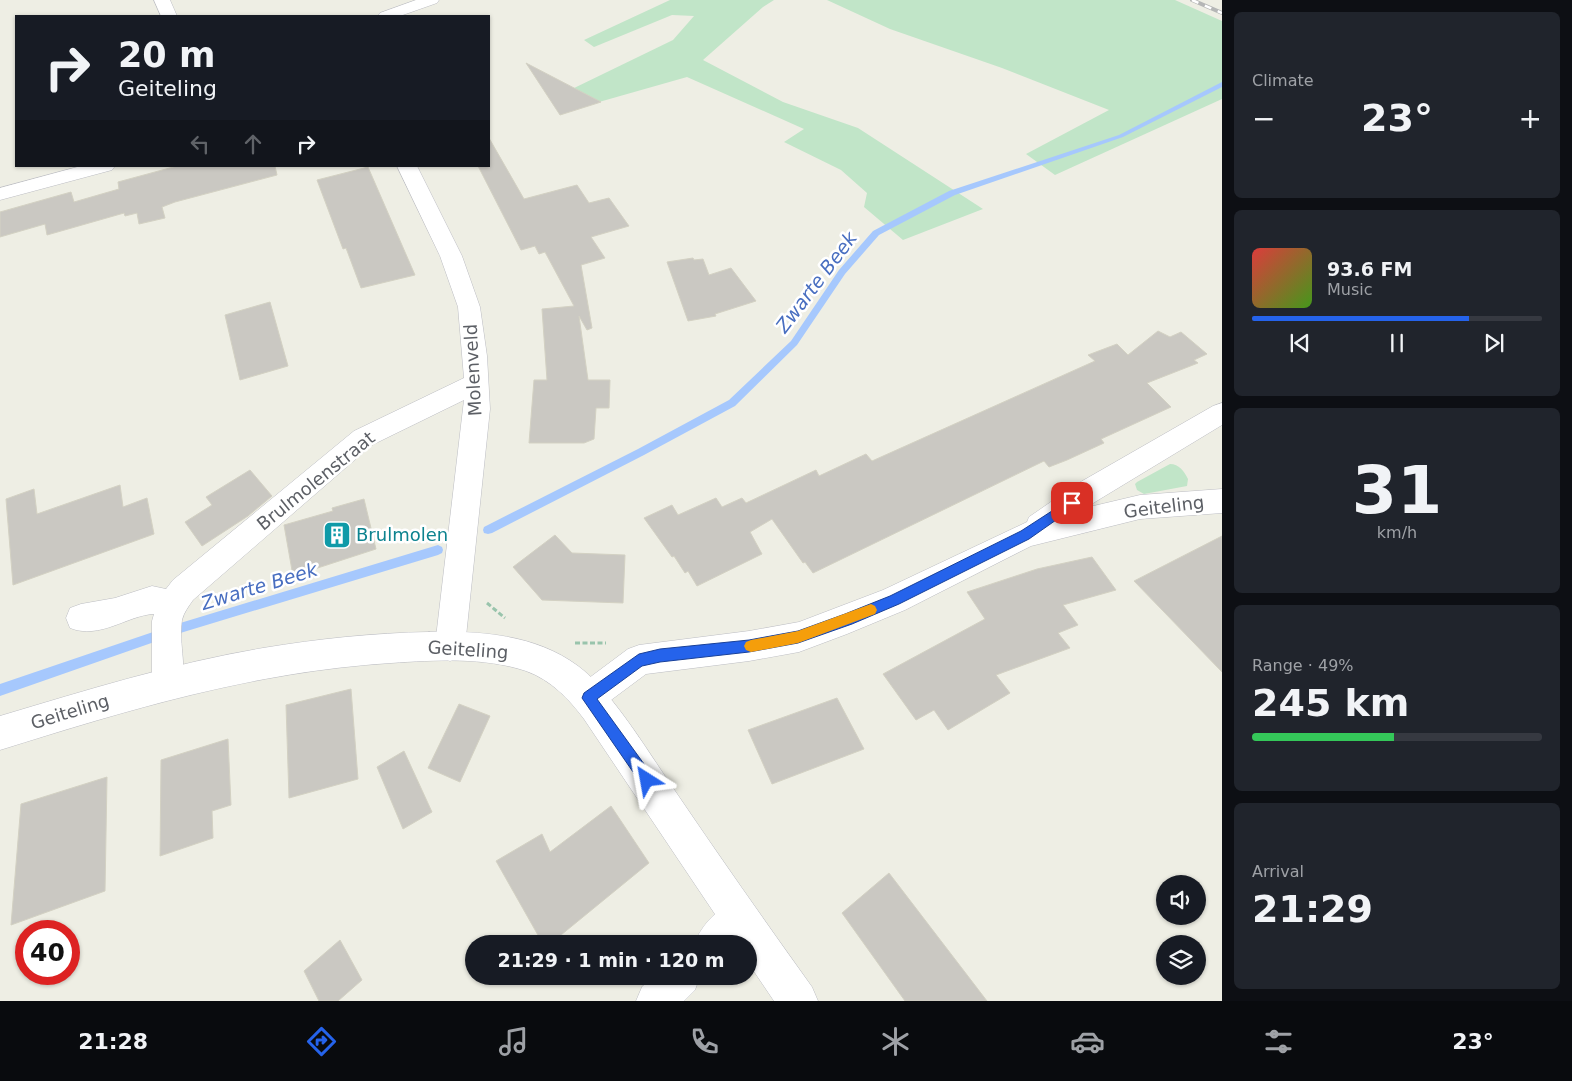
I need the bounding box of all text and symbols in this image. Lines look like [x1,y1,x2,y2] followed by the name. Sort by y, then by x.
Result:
[35,35,100,100] icon: right
[118,35,215,75] text: 20 m
[1252,71,1314,90] text: Climate
[118,76,217,101] text: Geiteling
[1361,96,1433,140] text: 23°
[1252,102,1275,135] text: −
[1519,102,1542,135] text: +
[186,130,214,158] icon: left
[239,130,267,158] icon: ahead
[292,130,320,158] icon: right
[770,226,862,338] water label: Zwarte Beek
[1327,258,1412,280] text: 93.6 FM
[1327,280,1373,299] text: Music
[460,323,485,417] street label: Molenveld
[1286,329,1314,357] icon: previous
[1383,329,1411,357] icon: pause
[1480,329,1508,357] icon: next
[253,427,379,534] street label: Brulmolenstraat
[1352,453,1442,528] text: 31
[1051,482,1093,524] pin
[1058,489,1086,517] icon: arrive
[1122,491,1205,522] street label: Geiteling
[322,520,352,550] building icon: Brulmolen
[1377,523,1417,542] text: km/h
[356,524,448,545] place label: Brulmolen
[197,558,321,614] water label: Zwarte Beek
[427,636,509,663] street label: Geiteling
[1252,656,1354,675] text: Range · 49%
[1252,681,1409,725] text: 245 km
[28,690,112,733] street label: Geiteling
[620,753,672,805] position arrow
[1252,862,1304,881] text: Arrival
[1156,875,1206,985] map controls
[1156,875,1206,925] button: sound
[1252,887,1373,931] text: 21:29
[15,920,80,985] speed limit sign: 40
[1156,935,1206,985] button: layers
[497,949,725,971] text: 21:29 · 1 min · 120 m
[304,1024,339,1059] icon: directions
[496,1024,531,1059] icon: music
[687,1024,722,1059] icon: phone
[878,1024,913,1059] icon: climate
[1070,1024,1105,1059] icon: car
[1261,1024,1296,1059] icon: filters
[78,1029,148,1054] text: 21:28
[1452,1029,1494,1054] text: 23°

